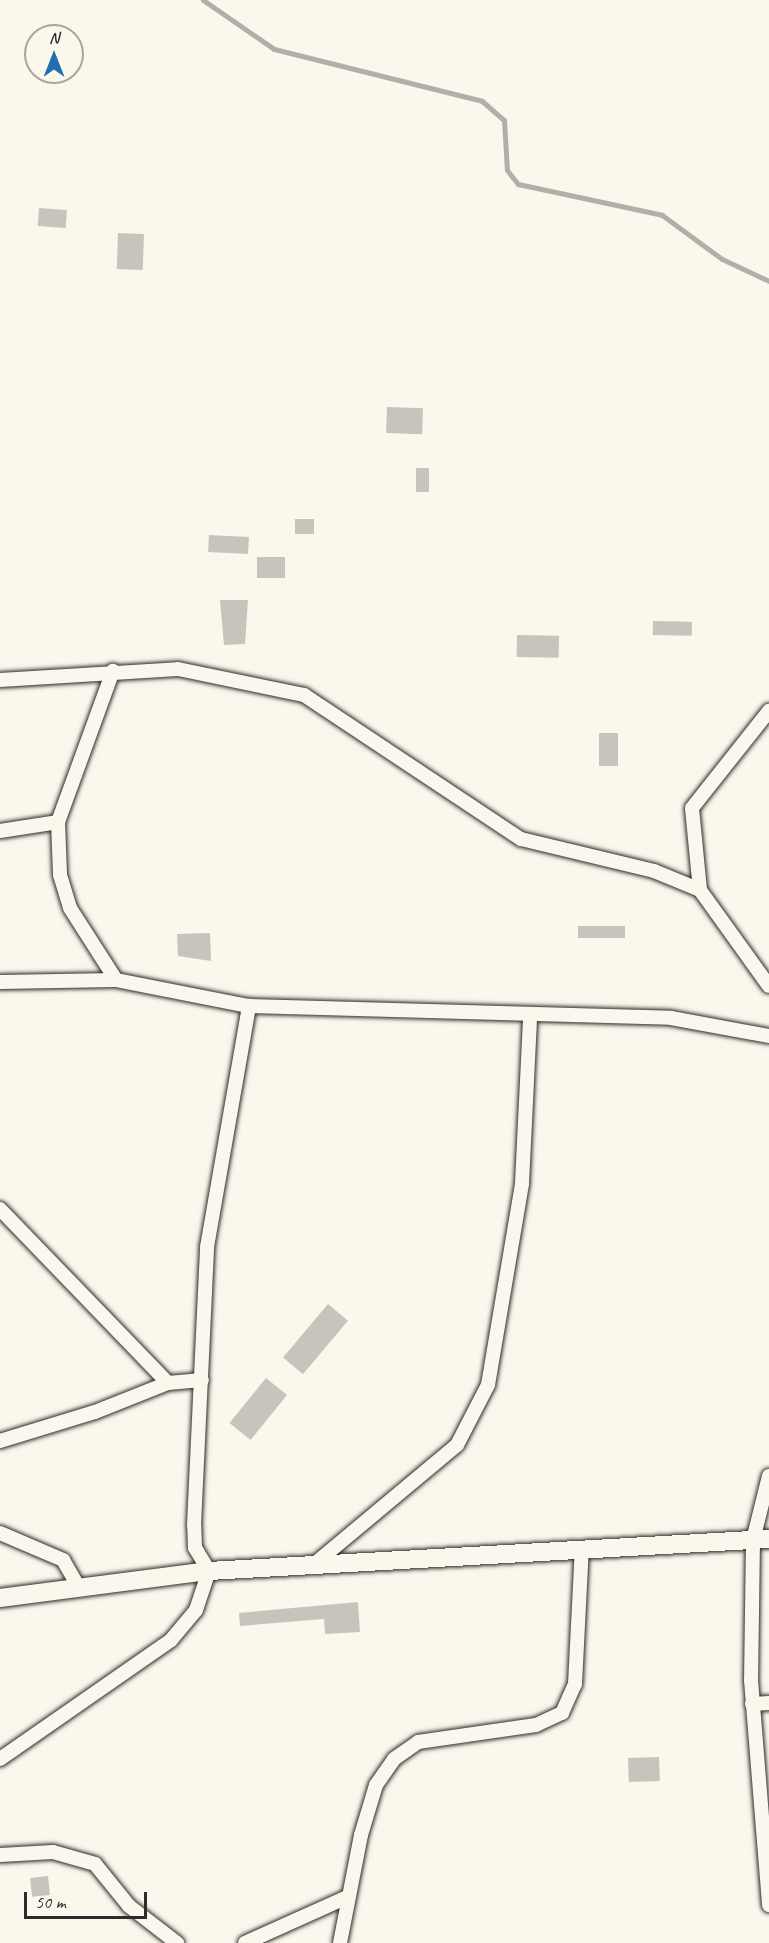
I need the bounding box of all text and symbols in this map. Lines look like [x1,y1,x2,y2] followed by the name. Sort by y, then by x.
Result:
[24,24,84,84] north arrow
[49,28,59,48] text: N
[27,1880,150,1918] scale bar
[35,1891,66,1913] text: 50 m

